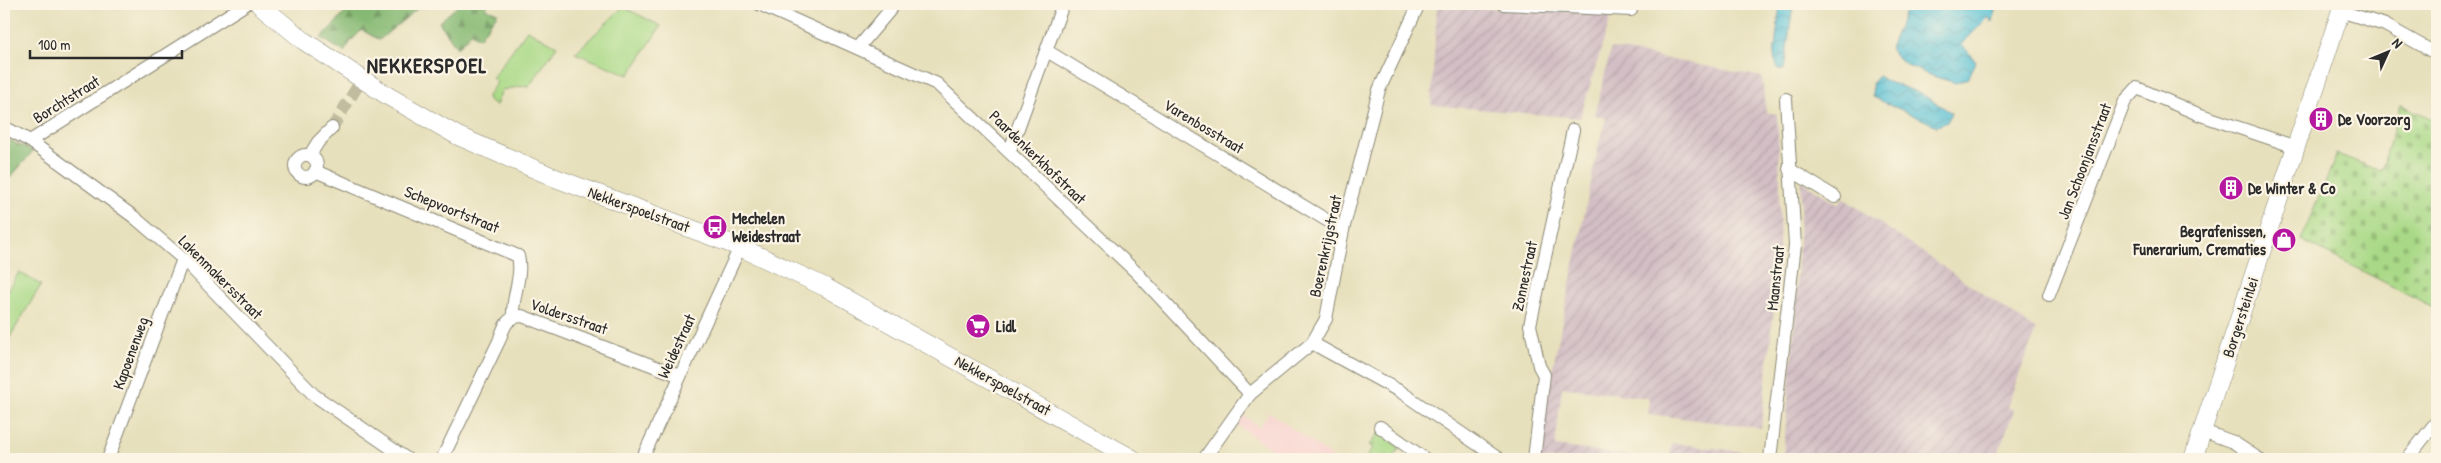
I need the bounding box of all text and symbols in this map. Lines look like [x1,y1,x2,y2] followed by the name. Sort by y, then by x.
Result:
[30,28,182,60] scale bar
[2364,28,2414,78] north arrow
[2388,33,2408,52] text: N
[38,34,71,55] text: 100 m
[367,51,487,80] district label: NEKKERSPOEL
[28,70,104,128] street label: Borchtstraat
[1160,93,1249,159] street label: Varenbosstraat
[2052,99,2116,222] street label: Jan Schoonjansstraat
[985,105,1092,209] street label: Paardenkerkhofstraat
[2308,106,2334,132] building icon: De Voorzorg
[2338,108,2410,131] place label: De Voorzorg
[2218,175,2244,201] building icon: De Winter & Co
[2248,177,2336,199] place label: De Winter & Co
[401,180,503,238] street label: Schepvoortstraat
[585,180,693,238] street label: Nekkerspoelstraat
[1303,192,1347,299] street label: Boerenkrijgstraat
[732,207,801,247] place label: Mechelen Weidestraat
[702,214,728,240] bus stop icon: Mechelen Weidestraat
[2133,220,2267,260] place label: Begrafenissen, Funerarium, Crematies
[2271,227,2297,253] shop icon: Begrafenissen, Funerarium, Crematies
[174,230,268,324] street label: Lakenmakersstraat
[1506,238,1542,313] street label: Zonnestraat
[1761,244,1789,312] street label: Maanstraat
[2217,274,2263,360] street label: Borgersteinlei
[527,292,611,340] street label: Voldersstraat
[652,310,701,382] street label: Weidestraat
[965,313,991,339] supermarket icon: Lidl
[107,314,153,392] street label: Kapoenenweg
[996,315,1017,337] place label: Lidl
[951,350,1055,421] street label: Nekkerspoelstraat

